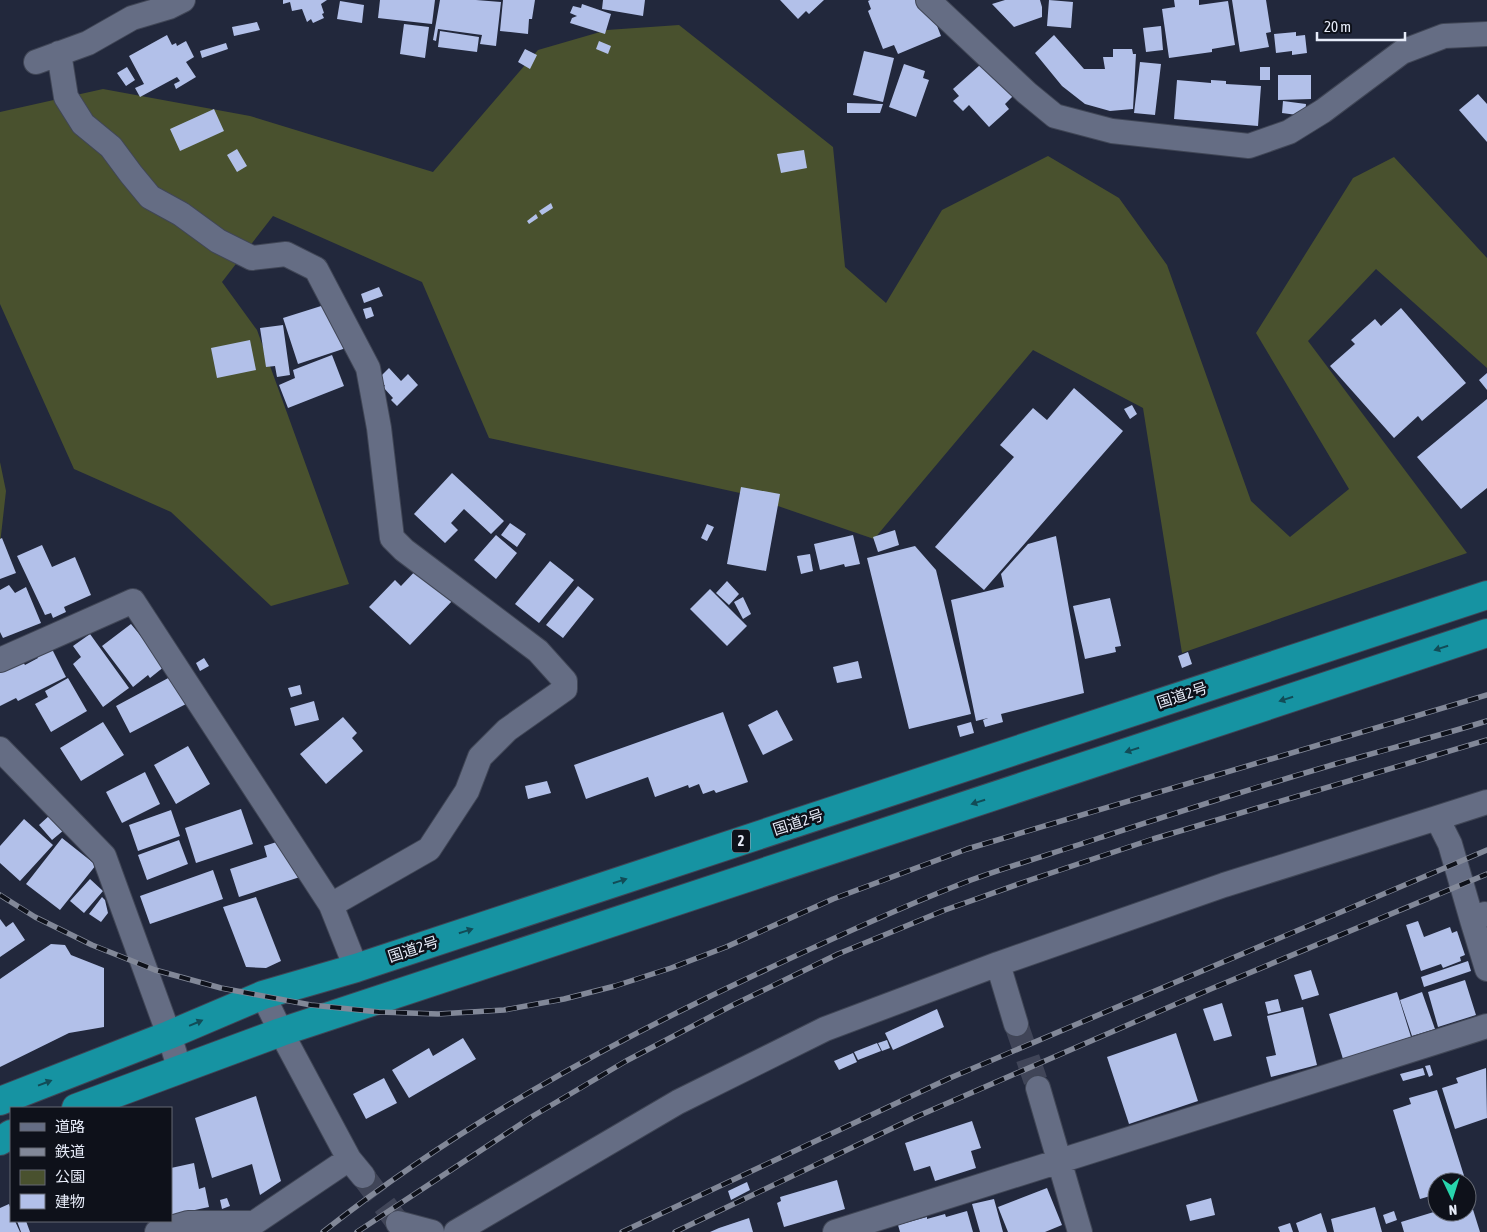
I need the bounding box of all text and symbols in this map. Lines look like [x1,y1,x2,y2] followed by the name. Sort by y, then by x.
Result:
[1317,10,1404,42] scale bar
[1324,18,1351,35] text: 20 m
[1433,645,1448,653] one-way arrow
[1155,679,1209,711] street label: 国道2号
[1279,696,1294,704] one-way arrow
[1124,747,1139,755] one-way arrow
[970,798,985,806] one-way arrow
[771,806,825,838] street label: 国道2号
[732,829,750,852] road number: 2
[613,876,628,884] one-way arrow
[459,927,474,935] one-way arrow
[386,933,440,965] street label: 国道2号
[189,1019,203,1027] one-way arrow
[38,1079,53,1087] one-way arrow
[10,1107,172,1222] legend
[55,1118,85,1135] text: 道路
[55,1143,85,1160] text: 鉄道
[55,1168,85,1185] text: 公園
[1427,1172,1477,1222] north arrow
[55,1193,85,1210] text: 建物
[1448,1202,1458,1218] text: N

